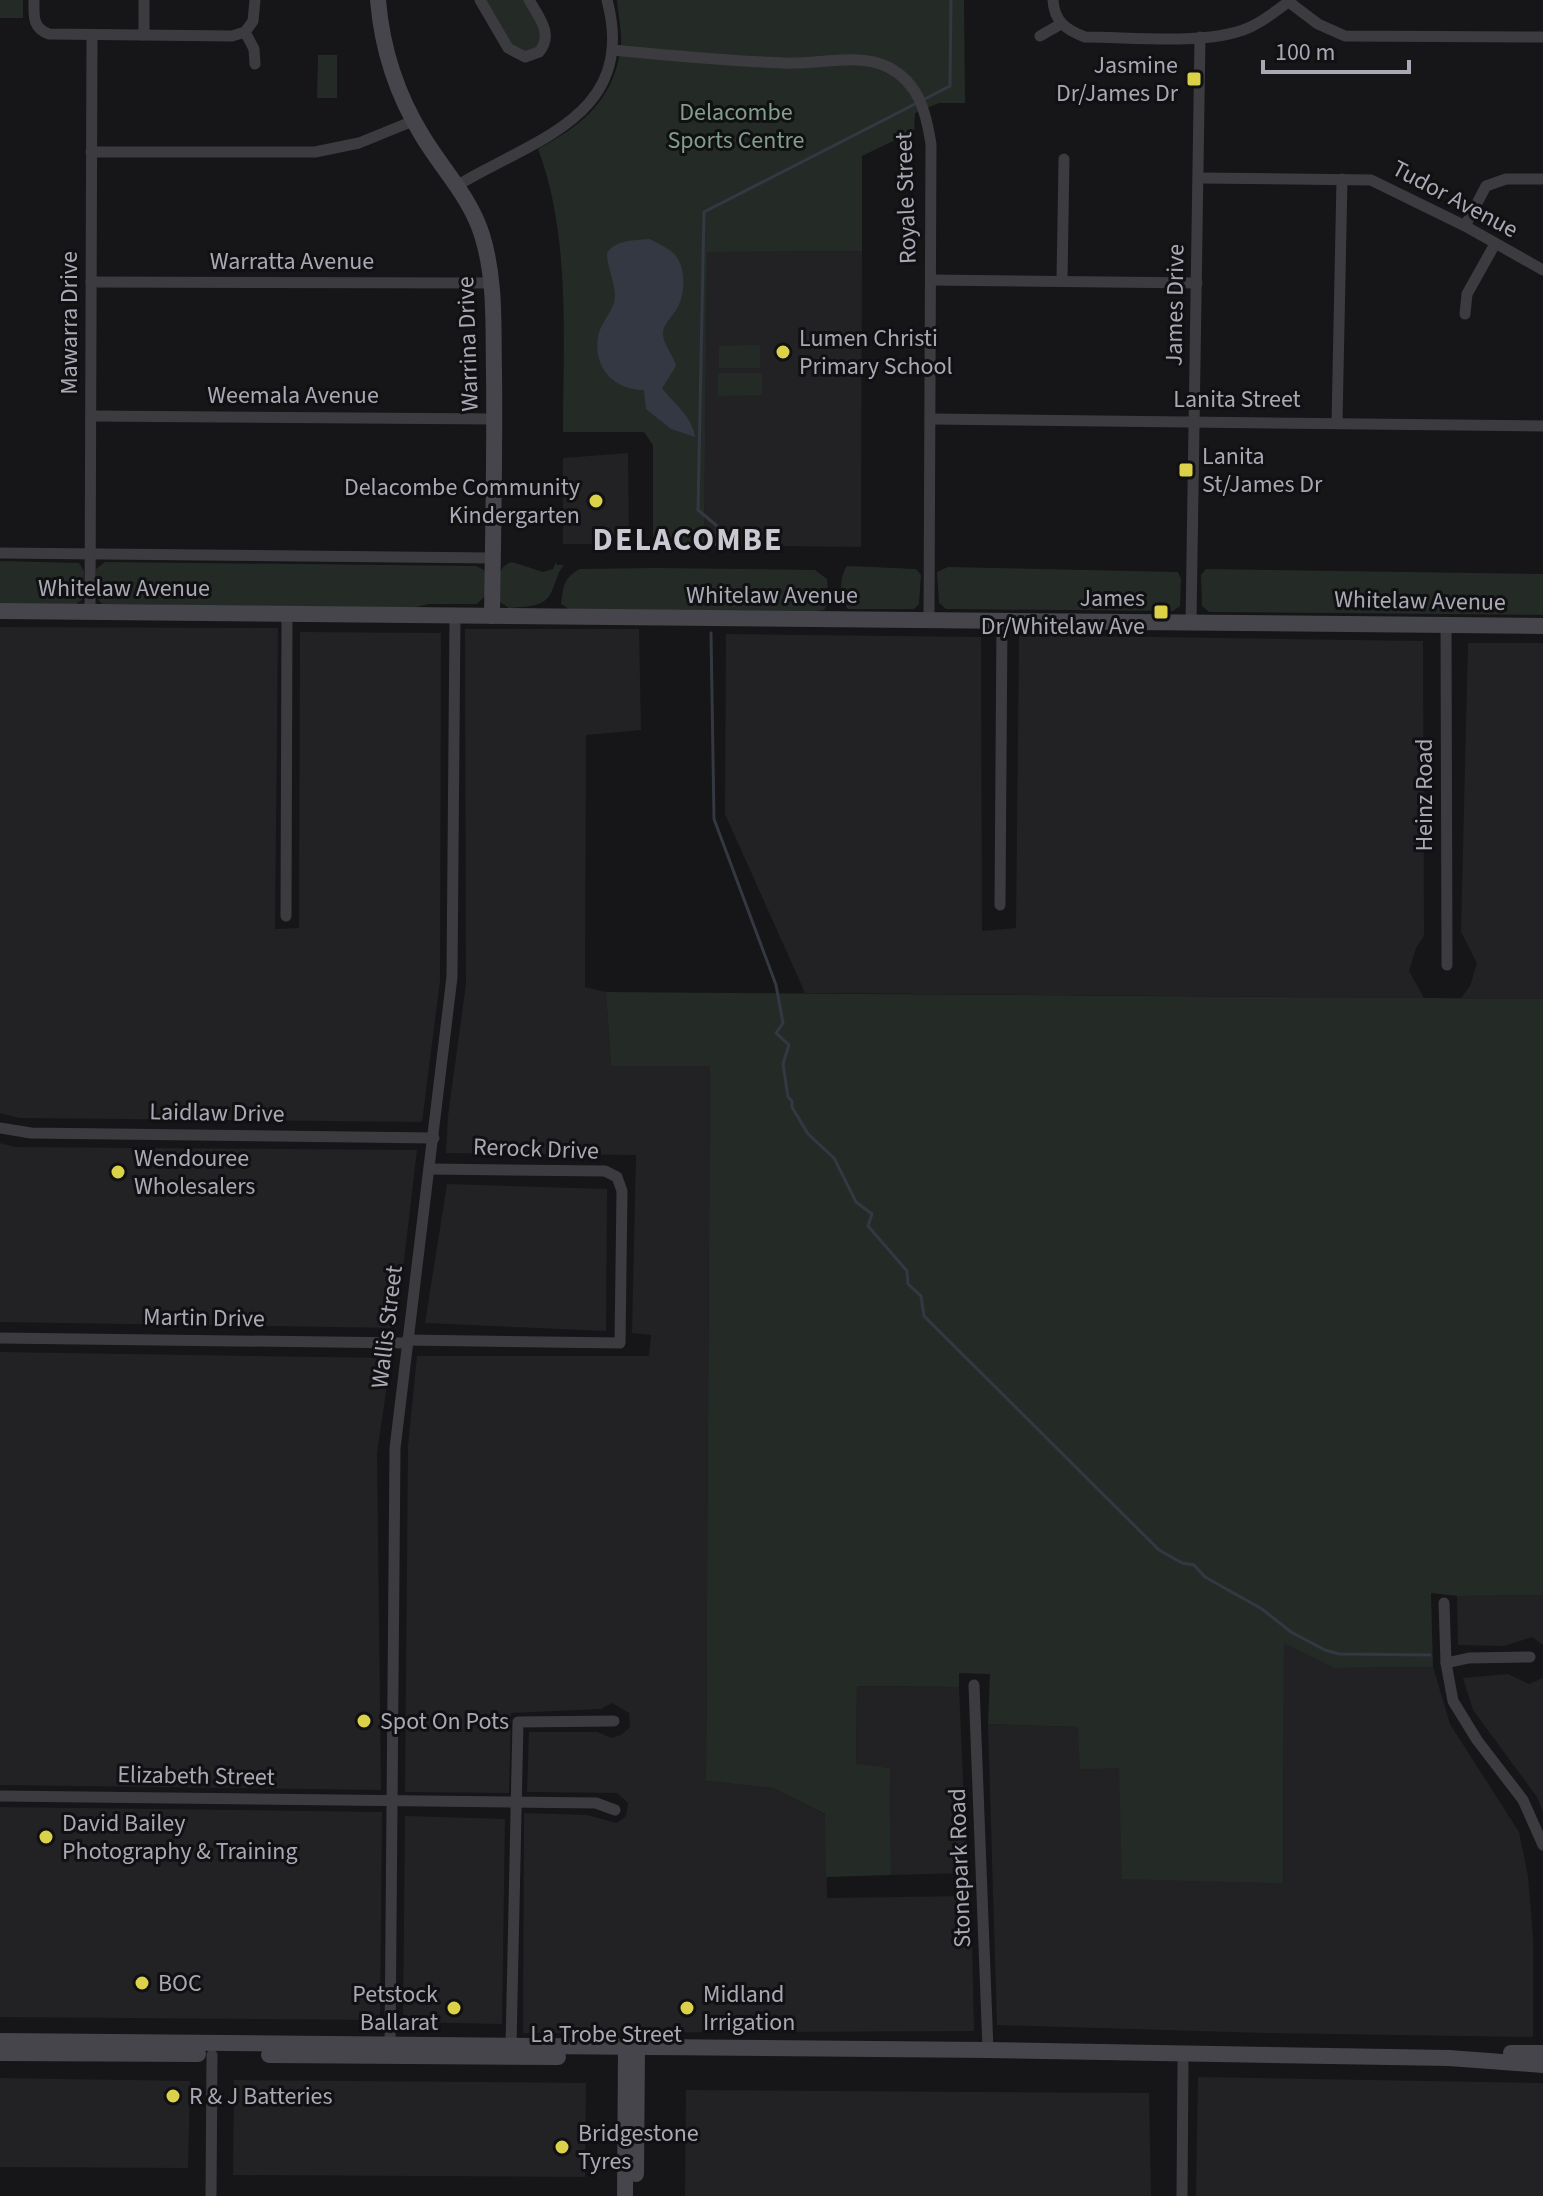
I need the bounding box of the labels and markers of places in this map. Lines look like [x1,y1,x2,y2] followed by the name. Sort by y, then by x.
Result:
[1056,48,1179,111] place label: Jasmine Dr/James Dr
[1185,70,1203,88] marker: Jasmine Dr/James Dr
[799,321,953,384] place label: Lumen Christi Primary School
[774,343,792,361] marker: Lumen Christi Primary School
[1202,439,1323,502] place label: Lanita St/James Dr
[1177,461,1195,479] marker: Lanita St/James Dr
[344,470,580,533] place label: Delacombe Community Kindergarten
[587,492,605,510] marker: Delacombe Community Kindergarten
[981,581,1145,644] place label: James Dr/Whitelaw Ave
[1152,603,1170,621] marker: James Dr/Whitelaw Ave
[134,1141,255,1204] place label: Wendouree Wholesalers
[109,1163,127,1181] marker: Wendouree Wholesalers
[380,1704,509,1739] place label: Spot On Pots
[355,1712,373,1730] marker: Spot On Pots
[62,1806,298,1869] place label: David Bailey Photography & Training
[37,1828,55,1846] marker: David Bailey Photography & Training
[158,1966,202,2001] place label: BOC
[133,1974,151,1992] marker: BOC
[352,1977,438,2040] place label: Petstock Ballarat
[703,1977,796,2040] place label: Midland Irrigation
[445,1999,463,2017] marker: Petstock Ballarat
[678,1999,696,2017] marker: Midland Irrigation
[189,2079,333,2114] place label: R & J Batteries
[164,2087,182,2105] marker: R & J Batteries
[578,2116,699,2179] place label: Bridgestone Tyres
[553,2138,571,2156] marker: Bridgestone Tyres

